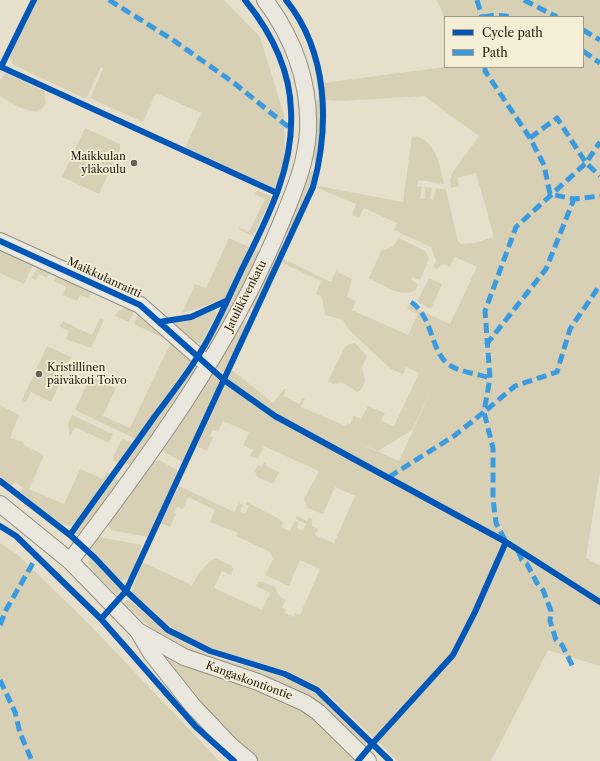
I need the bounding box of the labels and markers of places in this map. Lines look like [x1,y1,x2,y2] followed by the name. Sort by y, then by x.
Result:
[70,150,126,176] place label: Maikkulan yläkoulu
[129,158,139,168] marker: Maikkulan yläkoulu
[47,361,127,387] place label: Kristillinen päiväkoti Toivo
[34,369,44,379] marker: Kristillinen päiväkoti Toivo

